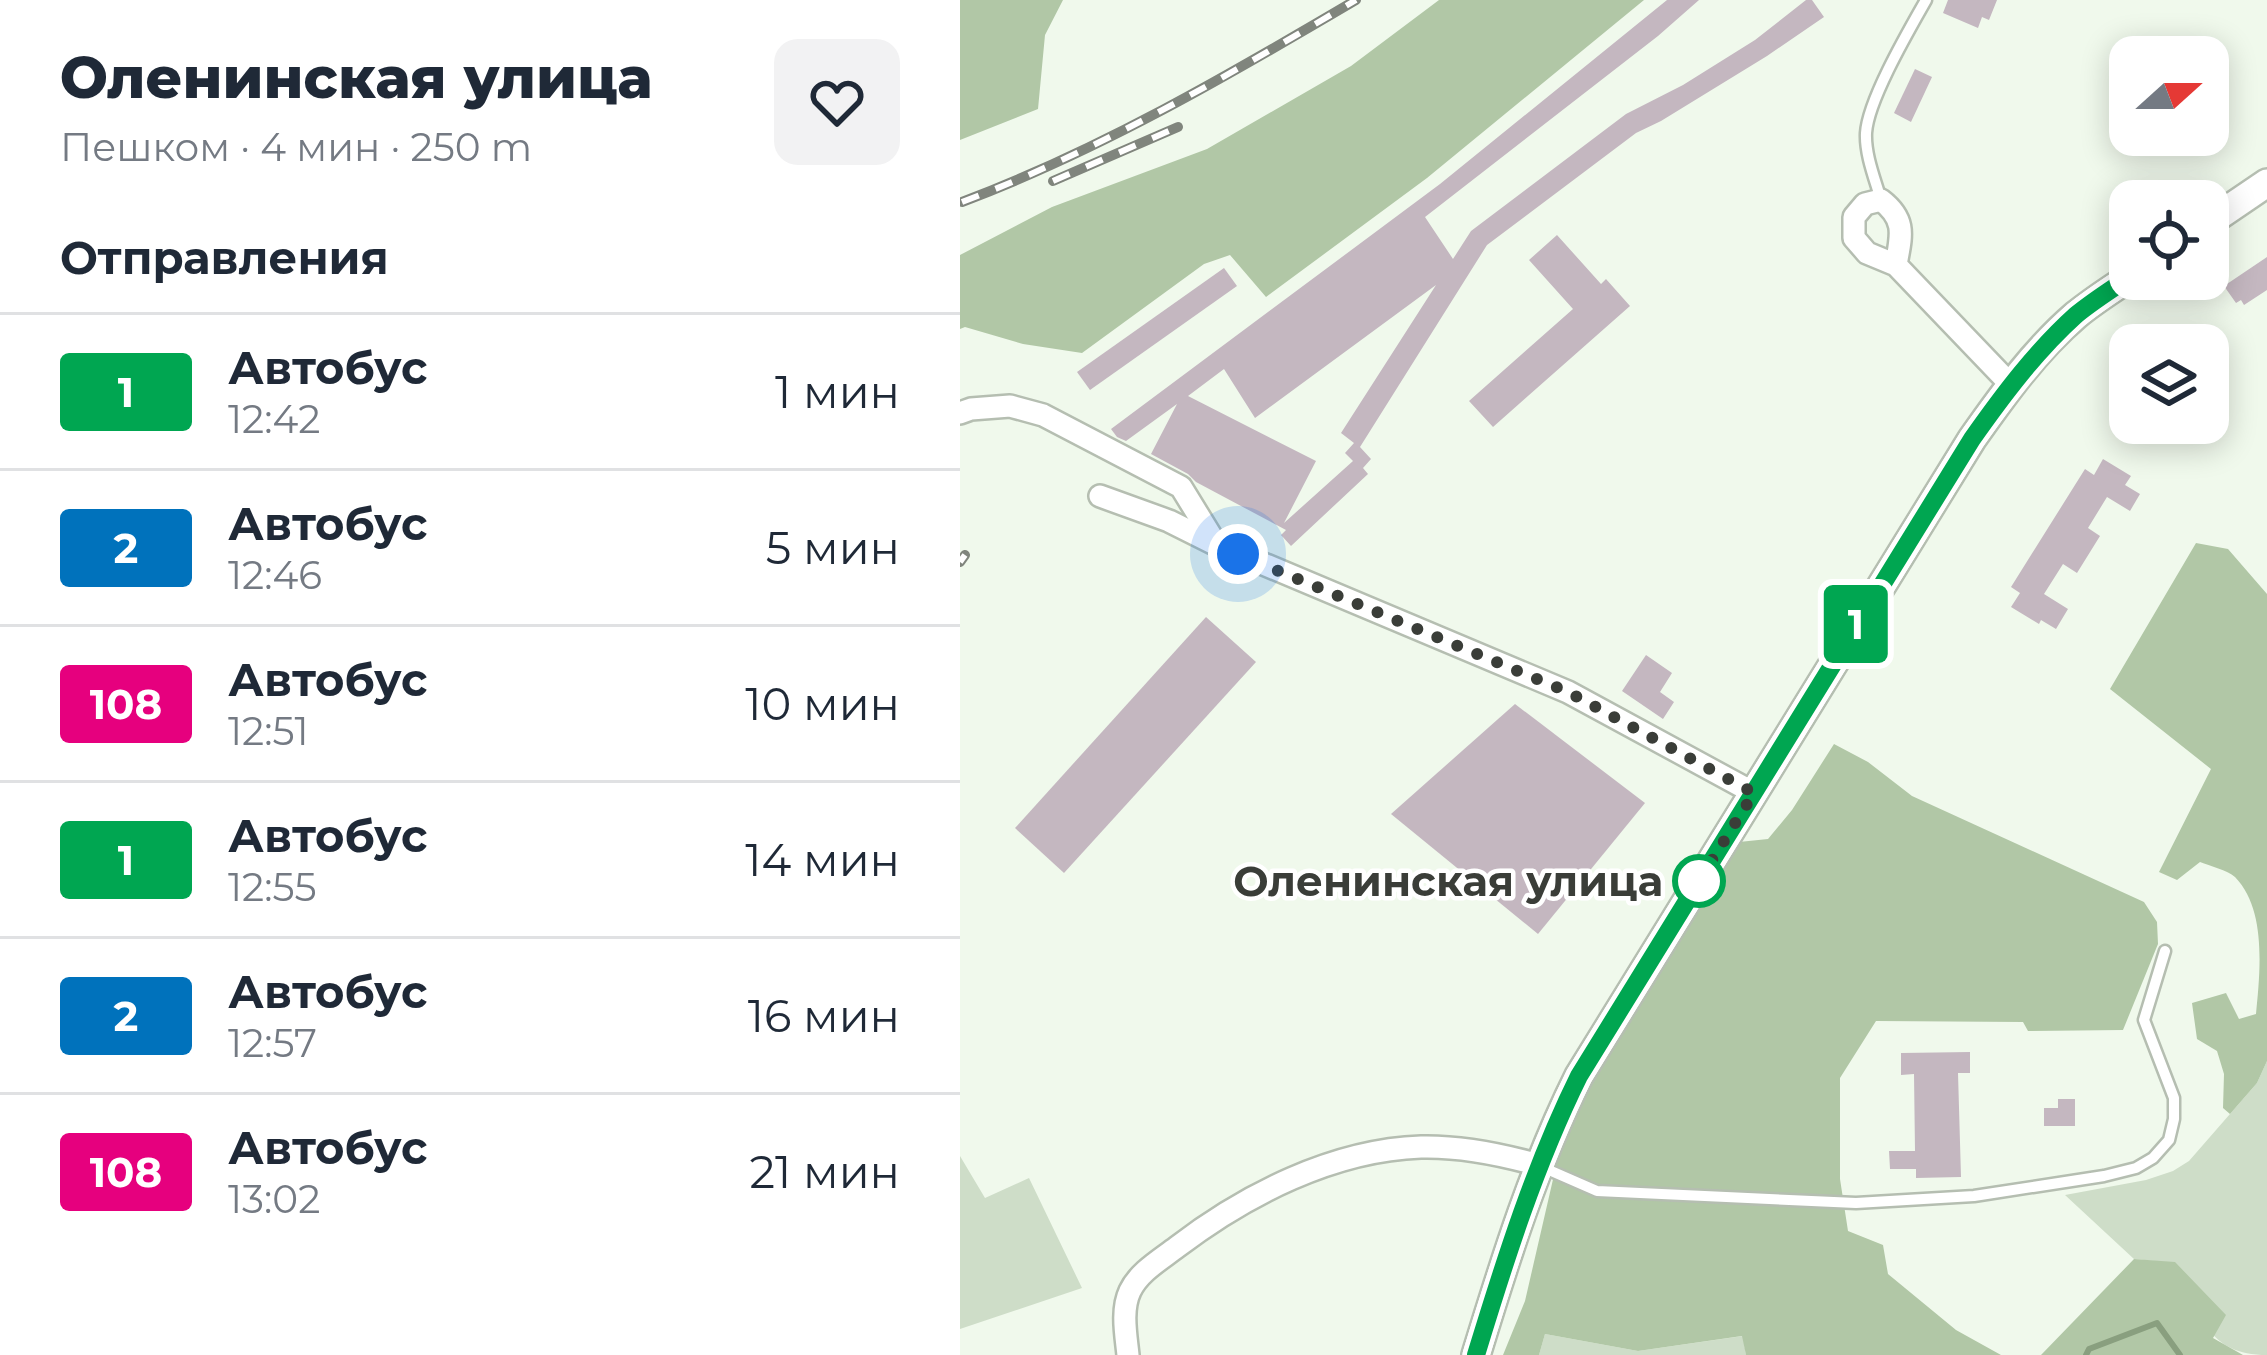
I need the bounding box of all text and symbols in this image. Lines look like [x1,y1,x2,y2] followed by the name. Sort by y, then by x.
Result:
[2109,36,2229,156] north arrow
[2109,36,2229,444] map controls
[774,39,900,165] button: heart
[60,43,652,112] text: Оленинская улица
[60,123,532,171] text: Пешком · 4 мин · 250 m
[2109,180,2229,300] button: locate
[60,230,389,285] text: Отправления
[2109,324,2229,444] button: layers
[228,340,428,395] text: Автобус
[775,364,900,419] text: 1 мин
[118,366,134,418] text: 1
[228,395,320,443] text: 12:42
[228,496,428,551] text: Автобус
[766,520,900,575] text: 5 мин
[114,522,138,574] text: 2
[1208,524,1268,584] your location
[228,551,322,599] text: 12:46
[1817,585,1895,663] line badge: 1
[1848,598,1864,650] text: 1
[228,652,428,707] text: Автобус
[745,676,900,731] text: 10 мин
[90,678,162,730] text: 108
[228,707,309,755] text: 12:51
[228,808,428,863] text: Автобус
[745,832,900,887] text: 14 мин
[118,834,134,886] text: 1
[1233,855,1663,907] place label: Оленинская улица
[1674,856,1724,906] marker: Оленинская улица
[228,863,316,911] text: 12:55
[228,964,428,1019] text: Автобус
[748,988,900,1043] text: 16 мин
[114,990,138,1042] text: 2
[228,1019,317,1067] text: 12:57
[228,1120,428,1175] text: Автобус
[750,1144,900,1199] text: 21 мин
[90,1146,162,1198] text: 108
[228,1175,320,1223] text: 13:02

